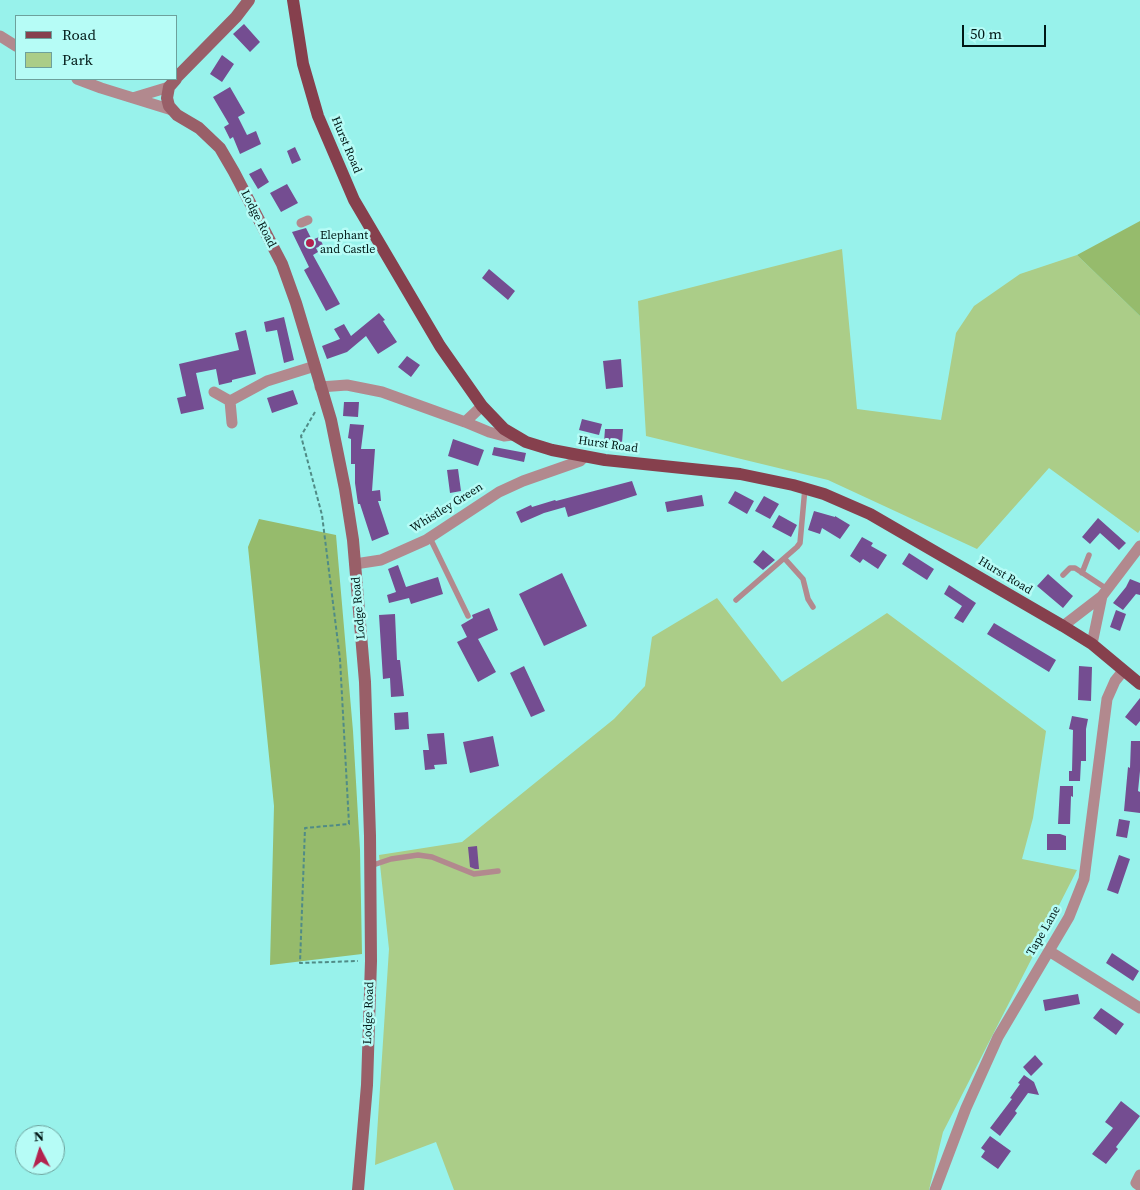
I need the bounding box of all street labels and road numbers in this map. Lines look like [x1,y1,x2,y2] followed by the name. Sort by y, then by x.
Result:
[328,114,364,176] street label: Hurst Road
[237,188,279,250] street label: Lodge Road
[577,434,639,456] street label: Hurst Road
[408,480,486,536] street label: Whistley Green
[975,554,1035,598] street label: Hurst Road
[349,576,369,640] street label: Lodge Road
[1024,904,1064,958] street label: Tape Lane
[361,981,377,1045] street label: Lodge Road

